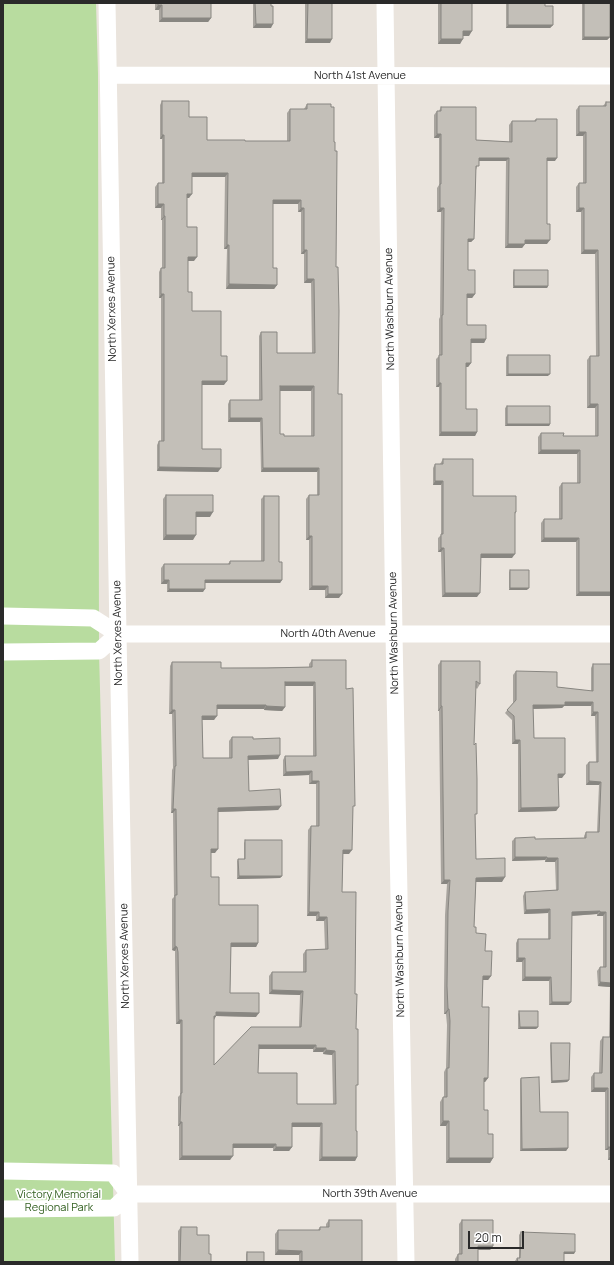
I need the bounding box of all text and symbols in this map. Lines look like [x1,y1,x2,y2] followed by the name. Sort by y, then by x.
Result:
[314,69,406,83] street label: North 41st Avenue
[382,248,398,370] street label: North Washburn Avenue
[104,256,120,362] street label: North Xerxes Avenue
[386,572,402,694] street label: North Washburn Avenue
[110,580,126,686] street label: North Xerxes Avenue
[280,627,376,641] street label: North 40th Avenue
[392,895,408,1017] street label: North Washburn Avenue
[117,903,133,1009] street label: North Xerxes Avenue
[323,1187,417,1201] street label: North 39th Avenue
[17,1188,101,1214] park label: Victory Memorial Regional Park
[470,1223,526,1249] scale bar
[475,1229,502,1246] text: 20 m

